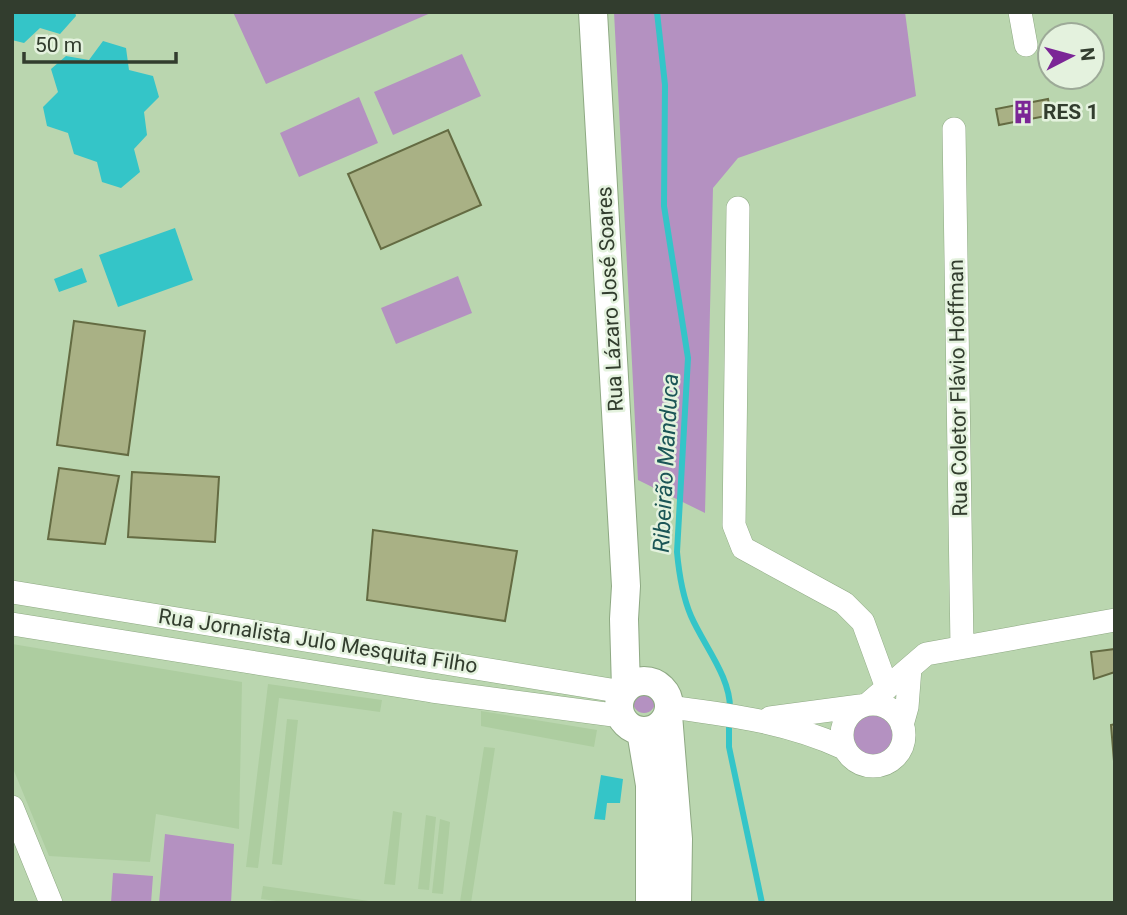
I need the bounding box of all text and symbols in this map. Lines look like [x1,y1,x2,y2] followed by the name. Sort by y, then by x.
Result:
[24,21,177,65] scale bar
[1036,21,1106,91] north arrow
[35,33,82,57] text: 50 m
[1075,46,1100,62] text: N
[1009,98,1037,126] building icon: RES 1
[1043,100,1098,124] place label: RES 1
[592,186,628,412] street label: Rua Lázaro José Soares
[944,259,972,517] street label: Rua Coletor Flávio Hoffman
[648,373,684,553] water label: Ribeirão Manduca
[157,604,479,678] street label: Rua Jornalista Julo Mesquita Filho

